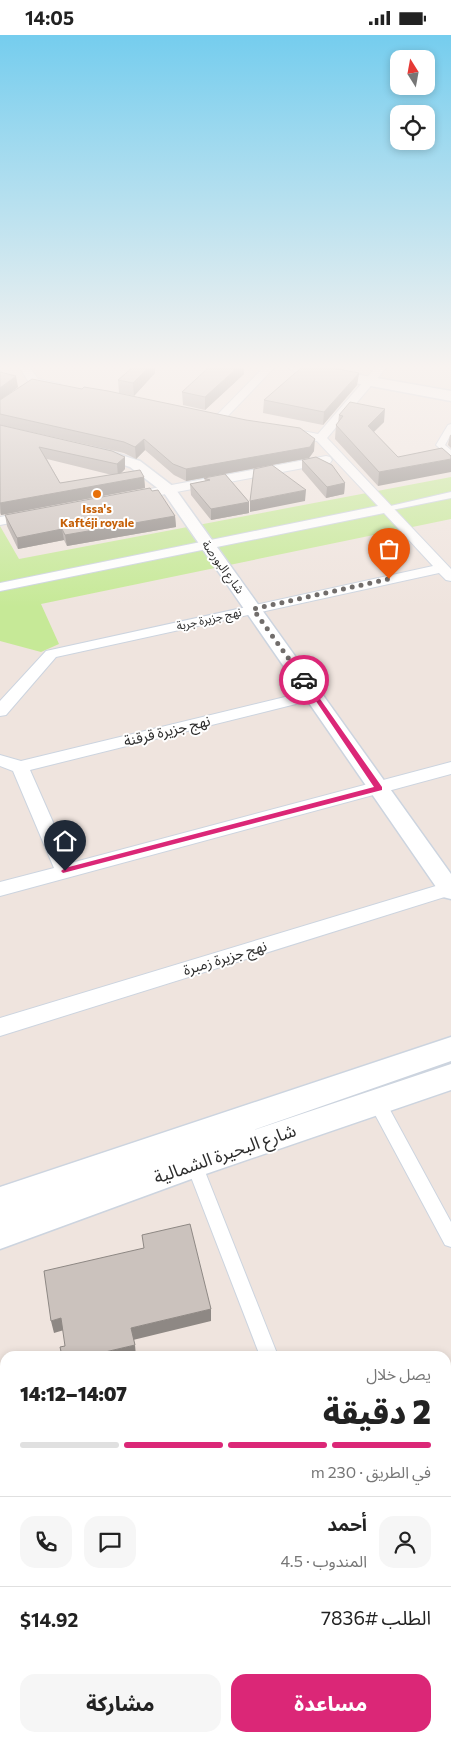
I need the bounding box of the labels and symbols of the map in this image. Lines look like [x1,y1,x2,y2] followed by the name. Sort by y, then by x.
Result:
[390,50,435,95] north arrow
[91,488,103,500] marker: Issa's Kaftéji royale
[60,501,134,529] place label: Issa's Kaftéji royale
[368,528,410,579] pin
[197,537,248,597] street label: شارع البورصة
[175,604,243,635] street label: نهج جزيرة جربة
[279,655,329,705] courier
[122,711,213,753] street label: نهج جزيرة قرقنة
[44,820,86,871] pin
[181,936,270,982] street label: نهج جزيرة زمبرة
[151,1118,300,1191] street label: شارع البحيرة الشمالية

